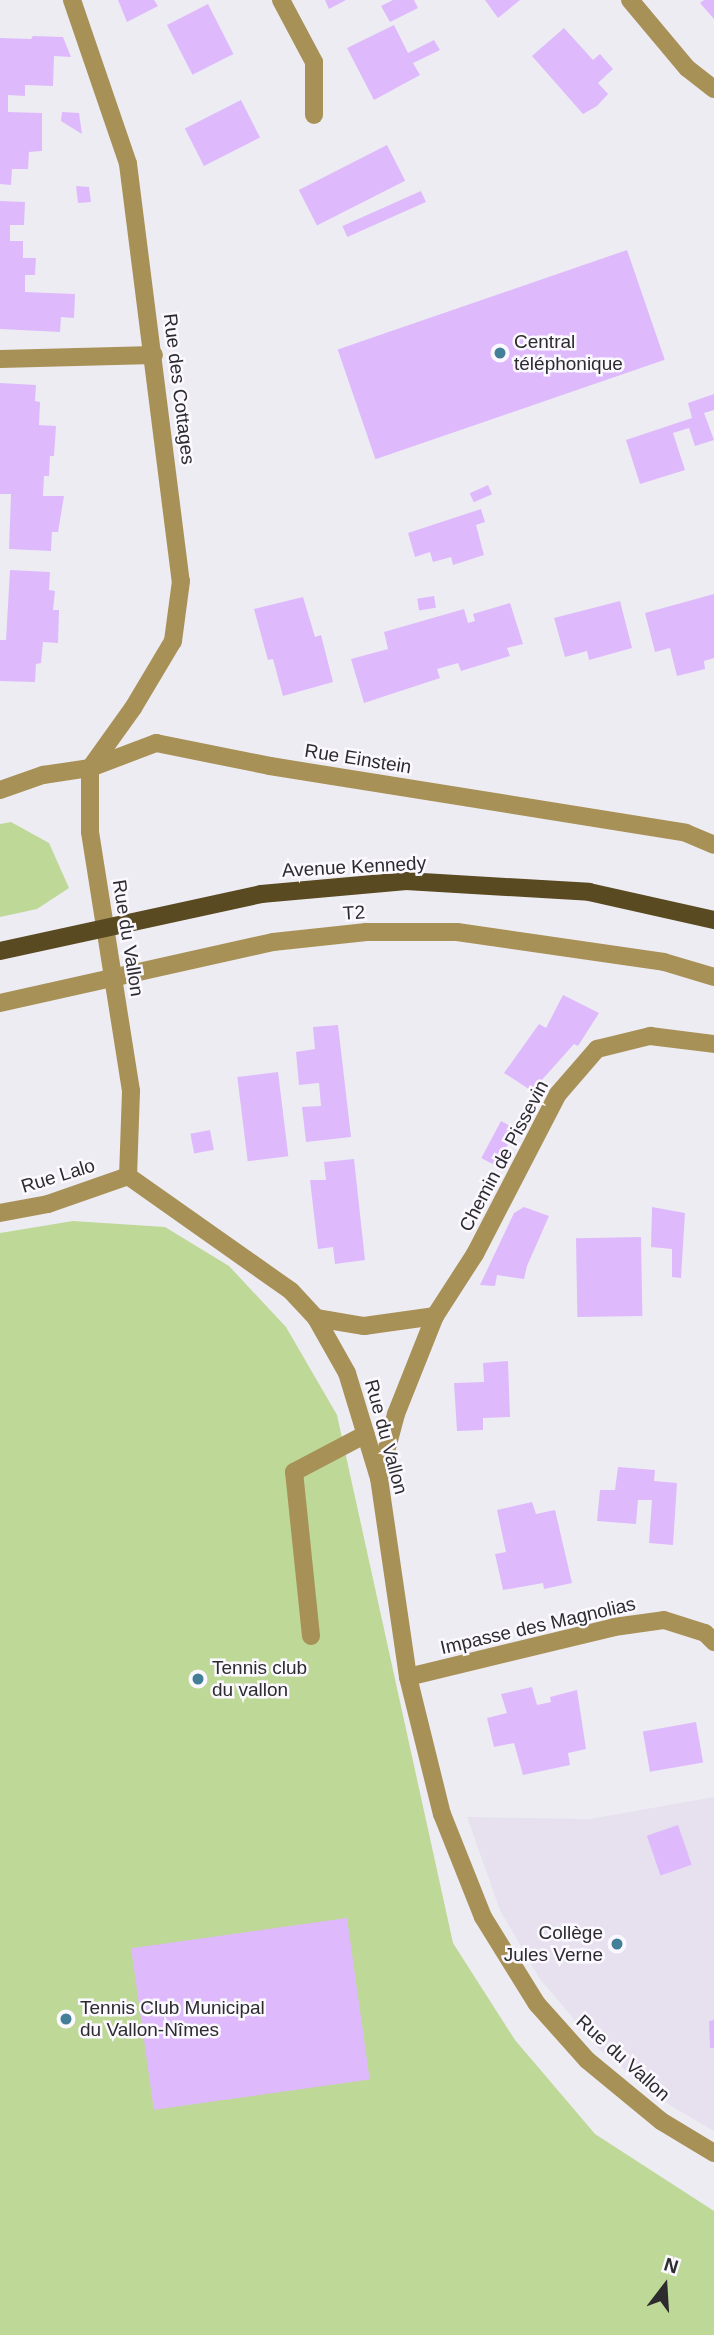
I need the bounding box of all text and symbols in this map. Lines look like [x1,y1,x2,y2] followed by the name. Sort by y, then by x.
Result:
[158,312,200,466] street label: Rue des Cottages
[514,331,623,375] place label: Central téléphonique
[492,345,508,361] marker: Central téléphonique
[303,739,413,779] street label: Rue Einstein
[281,852,427,882] street label: Avenue Kennedy
[108,878,148,998] street label: Rue du Vallon
[342,901,366,925] street label: T2
[455,1077,553,1235] street label: Chemin de Pissevin
[18,1154,98,1198] street label: Rue Lalo
[360,1377,412,1497] street label: Rue du Vallon
[438,1592,638,1660] street label: Impasse des Magnolias
[212,1657,307,1701] place label: Tennis club du vallon
[190,1671,206,1687] marker: Tennis club du vallon
[504,1922,603,1966] place label: Collège Jules Verne
[609,1936,625,1952] marker: Collège Jules Verne
[80,1997,265,2041] place label: Tennis Club Municipal du Vallon-Nîmes
[572,2010,674,2106] street label: Rue du Vallon
[58,2011,74,2027] marker: Tennis Club Municipal du Vallon-Nîmes
[630,2251,700,2321] north arrow
[662,2253,681,2277] text: N

